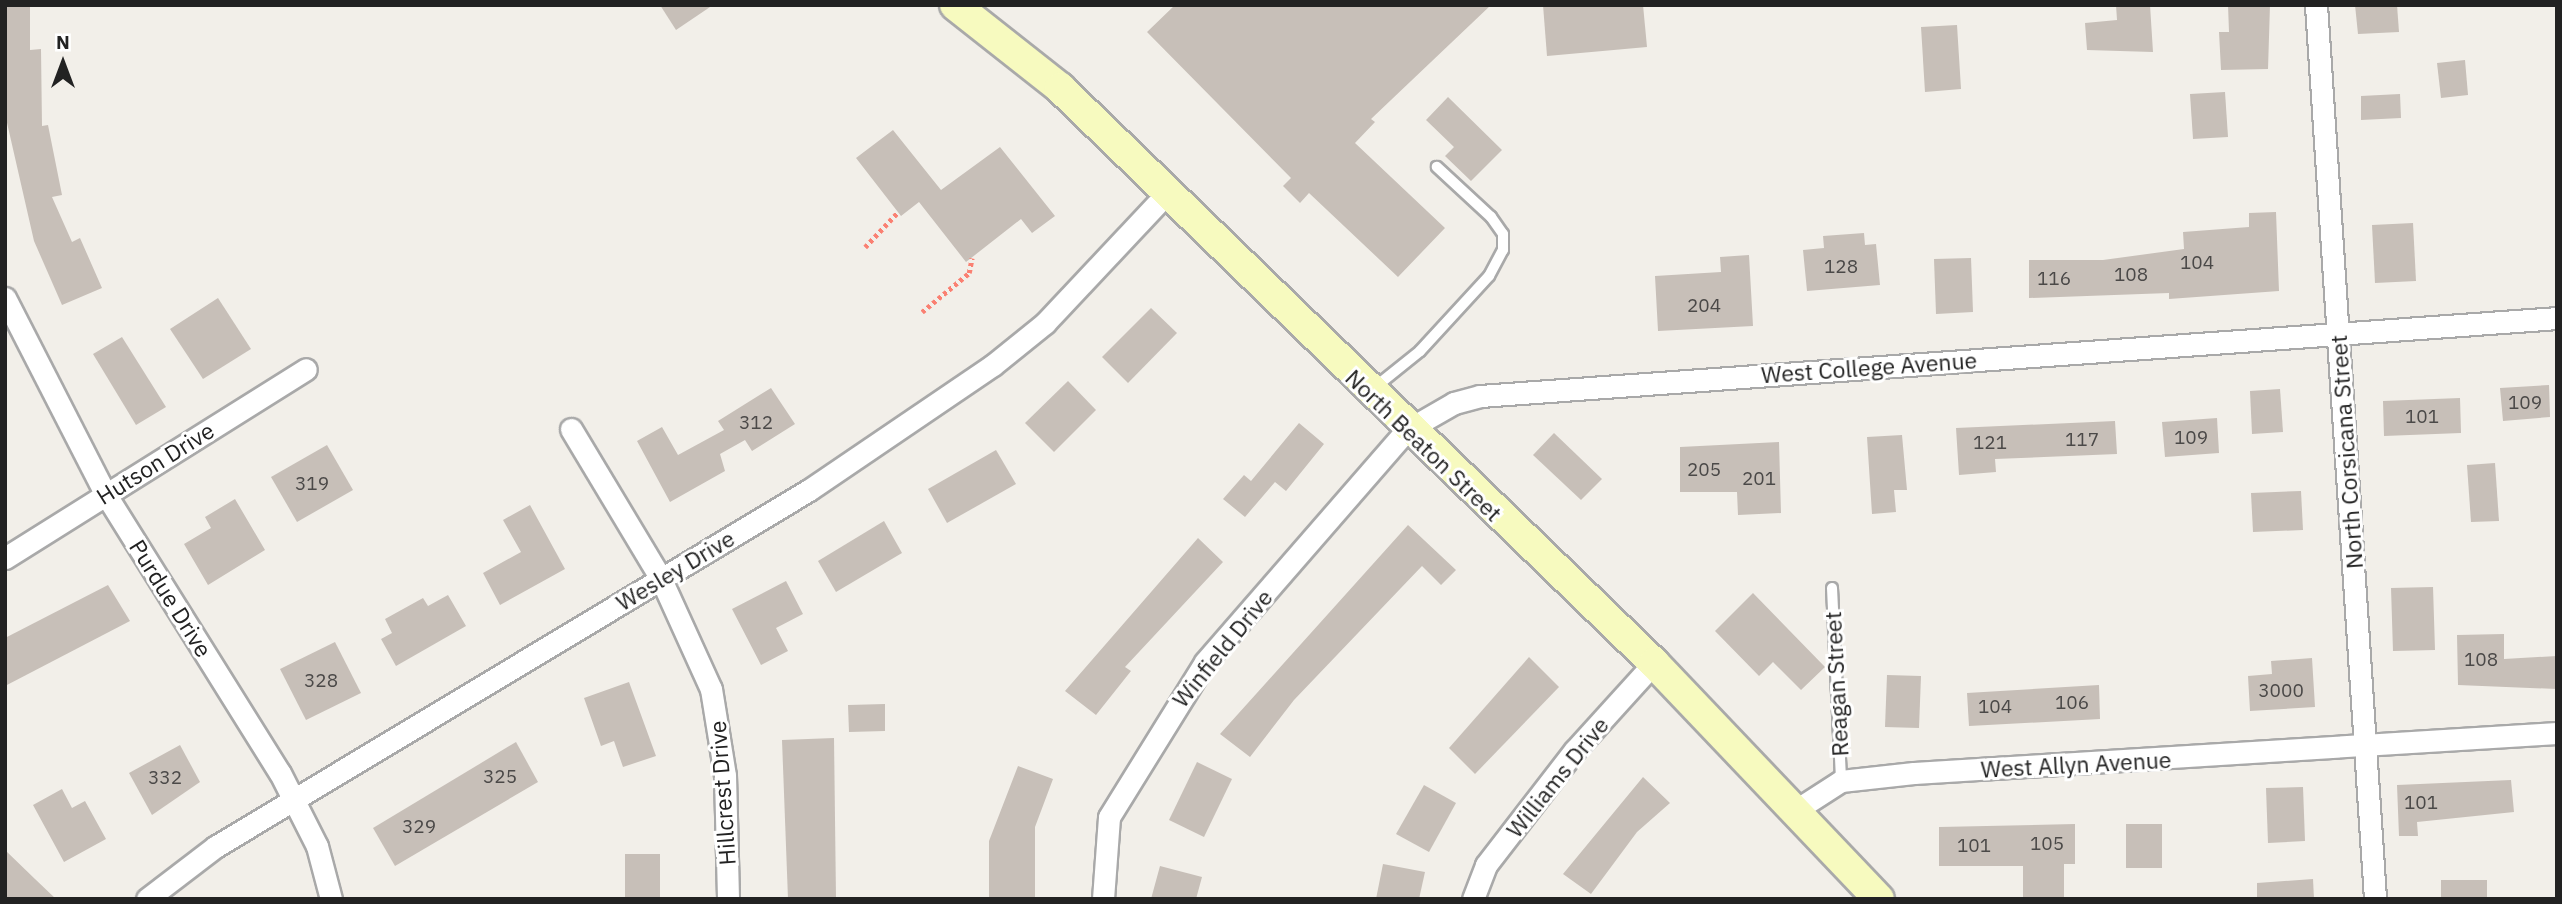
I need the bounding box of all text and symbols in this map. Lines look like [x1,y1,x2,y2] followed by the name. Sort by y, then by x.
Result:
[28,28,98,98] north arrow
[56,30,70,54] text: N
[2180,252,2214,274] house number: 104
[1824,256,1858,278] house number: 128
[2114,264,2148,286] house number: 108
[2037,268,2071,290] house number: 116
[1687,295,1721,317] house number: 204
[2324,334,2368,570] street label: North Corsicana Street
[1760,346,1978,388] street label: West College Avenue
[1340,363,1508,527] street label: North Beaton Street
[2508,392,2542,414] house number: 109
[2405,406,2439,428] house number: 101
[739,412,773,434] house number: 312
[91,416,219,510] street label: Hutson Drive
[2174,427,2208,449] house number: 109
[2065,429,2099,451] house number: 117
[1973,432,2007,454] house number: 121
[1687,459,1721,481] house number: 205
[1742,468,1776,490] house number: 201
[295,473,329,495] house number: 319
[611,524,739,616] street label: Wesley Drive
[124,534,218,662] street label: Purdue Drive
[1166,584,1278,712] street label: Winfield Drive
[1818,611,1854,757] street label: Reagan Street
[2464,649,2498,671] house number: 108
[304,670,338,692] house number: 328
[2258,680,2304,702] house number: 3000
[2055,692,2089,714] house number: 106
[1978,696,2012,718] house number: 104
[1500,711,1614,843] street label: Williams Drive
[703,720,741,866] street label: Hillcrest Drive
[1980,745,2172,783] street label: West Allyn Avenue
[483,766,517,788] house number: 325
[148,767,182,789] house number: 332
[2404,792,2438,814] house number: 101
[402,816,436,838] house number: 329
[2030,833,2064,855] house number: 105
[1957,835,1991,857] house number: 101

